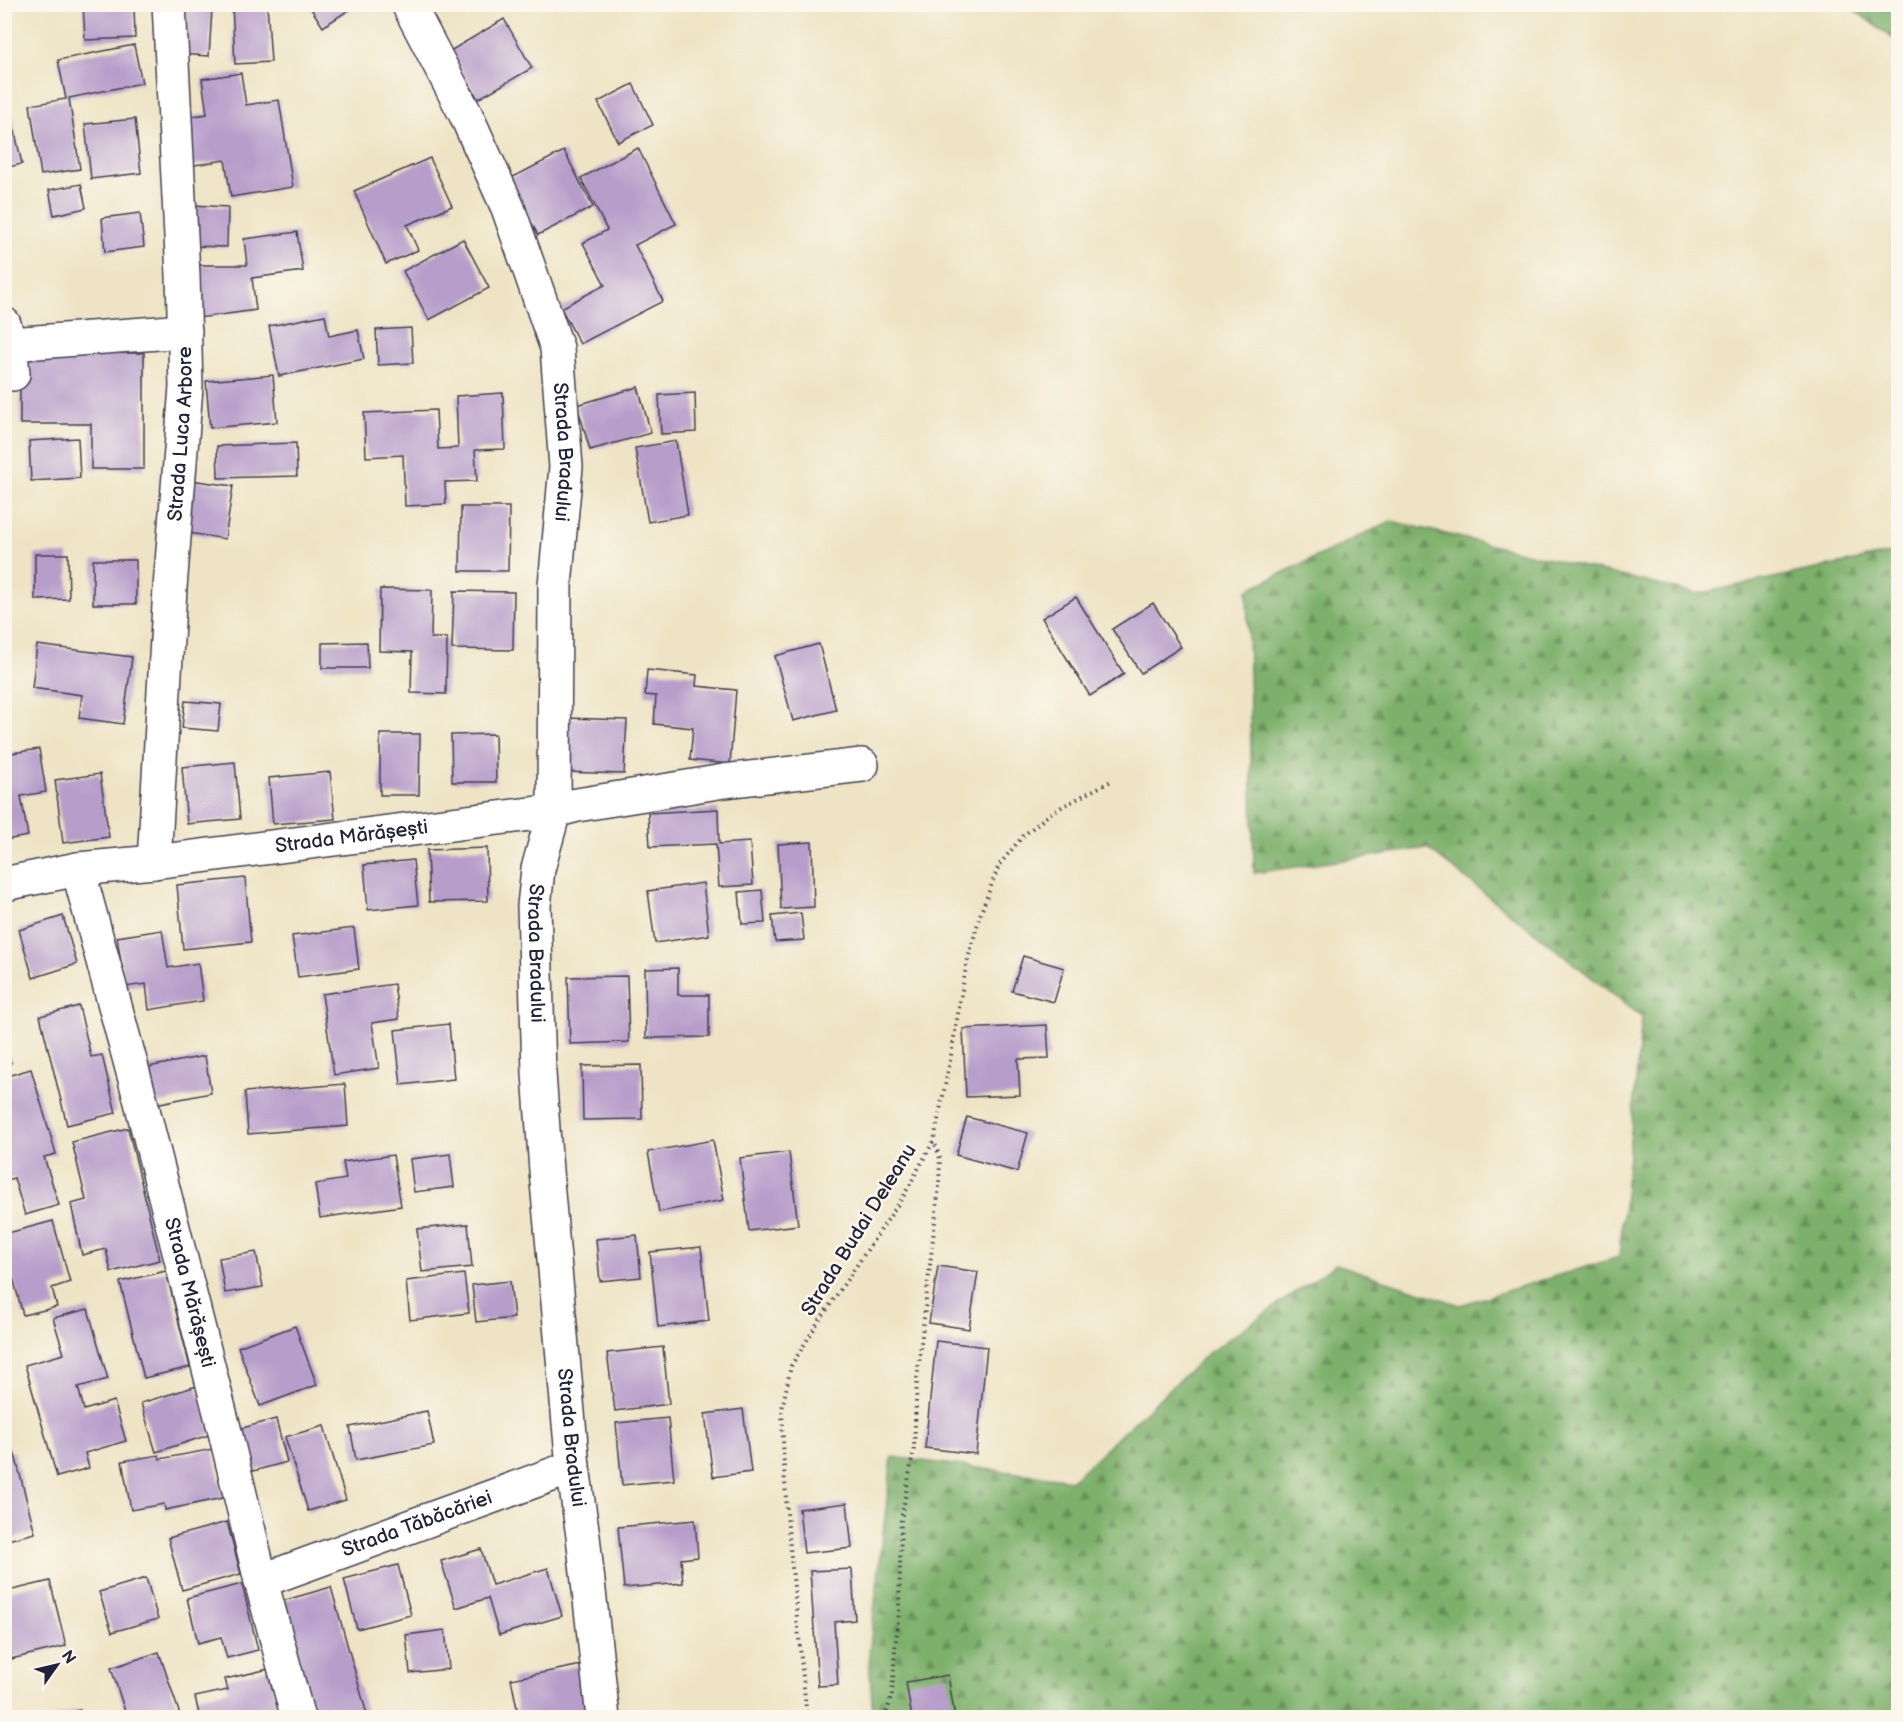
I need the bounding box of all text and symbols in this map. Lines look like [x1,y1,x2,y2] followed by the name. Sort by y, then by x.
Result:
[163,346,198,522] street label: Strada Luca Arbore
[548,382,578,523] street label: Strada Bradului
[274,815,429,858] street label: Strada Mărășești
[522,882,549,1023] street label: Strada Bradului
[796,1140,922,1320] street label: Strada Budai Deleanu
[159,1215,220,1370] street label: Strada Mărășești
[552,1367,591,1509] street label: Strada Bradului
[338,1486,495,1562] street label: Strada Tăbăcăriei
[27,1635,87,1695] north arrow
[57,1647,79,1668] text: N

